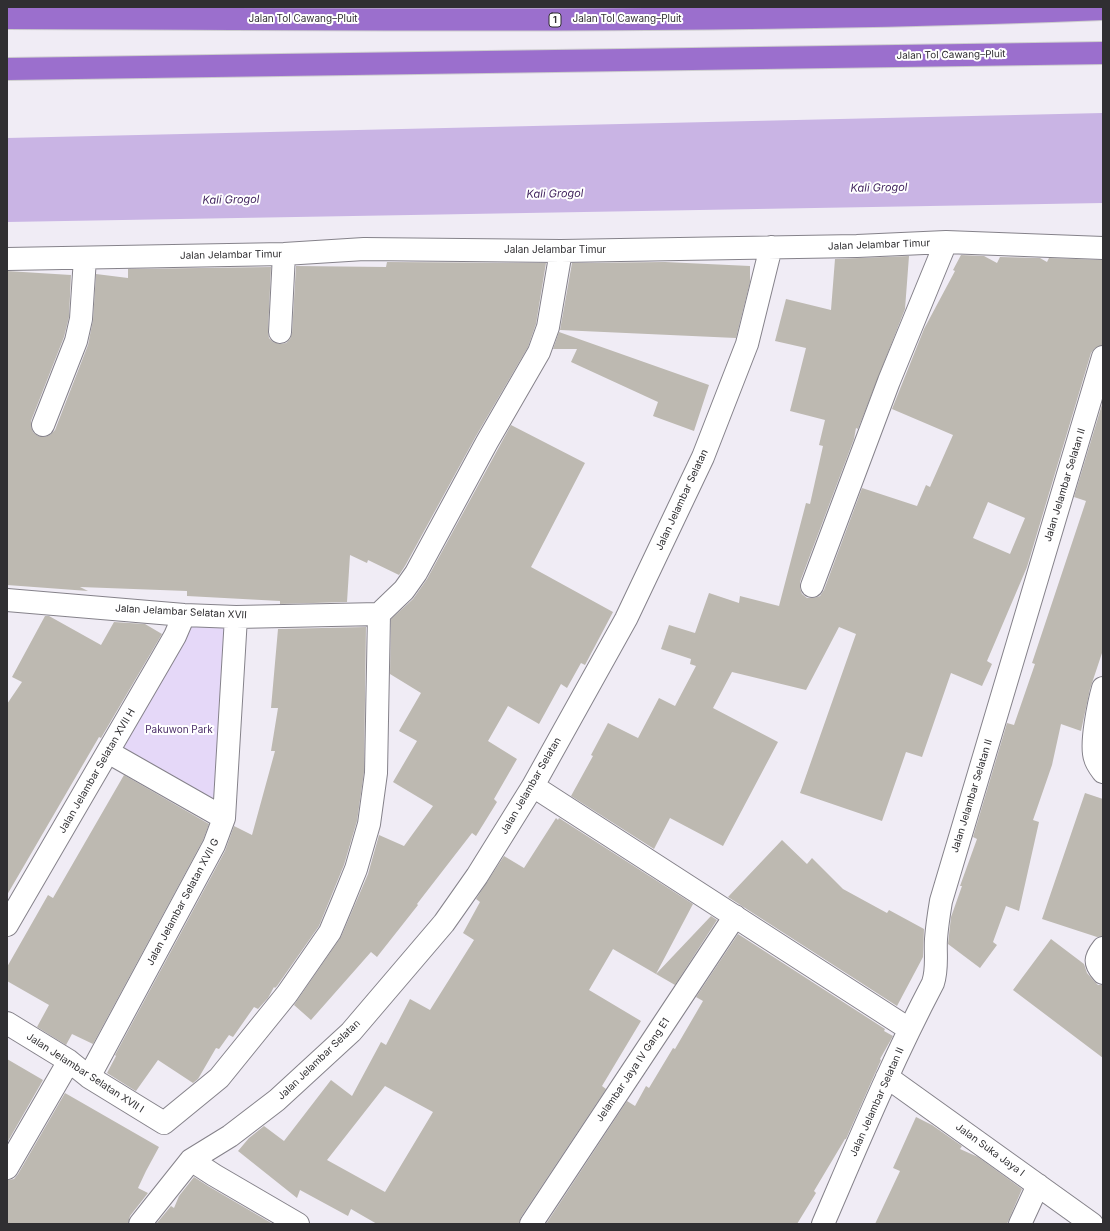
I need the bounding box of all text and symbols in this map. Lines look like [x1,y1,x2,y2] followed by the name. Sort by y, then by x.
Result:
[248,13,358,25] street label: Jalan Tol Cawang–Pluit
[549,13,561,27] road number: 1
[572,13,682,25] street label: Jalan Tol Cawang–Pluit
[896,48,1006,62] street label: Jalan Tol Cawang–Pluit
[850,181,908,195] water label: Kali Grogol
[526,187,584,201] water label: Kali Grogol
[202,193,260,207] water label: Kali Grogol
[828,237,930,253] street label: Jalan Jelambar Timur
[504,244,606,256] street label: Jalan Jelambar Timur
[180,248,282,262] street label: Jalan Jelambar Timur
[1042,427,1088,543] street label: Jalan Jelambar Selatan II
[653,448,711,552] street label: Jalan Jelambar Selatan
[115,603,247,621] street label: Jalan Jelambar Selatan XVII
[56,706,138,836] street label: Jalan Jelambar Selatan XVII H
[145,724,213,736] park label: Pakuwon Park
[498,735,564,837] street label: Jalan Jelambar Selatan
[949,738,995,854] street label: Jalan Jelambar Selatan II
[144,836,222,968] street label: Jalan Jelambar Selatan XVII G
[594,1016,672,1124] street label: Jelambar Jaya IV Gang E1
[275,1017,363,1103] street label: Jalan Jelambar Selatan
[24,1031,146,1115] street label: Jalan Jelambar Selatan XVII I
[847,1046,907,1158] street label: Jalan Jelambar Selatan II
[953,1121,1027,1179] street label: Jalan Suka Jaya I

